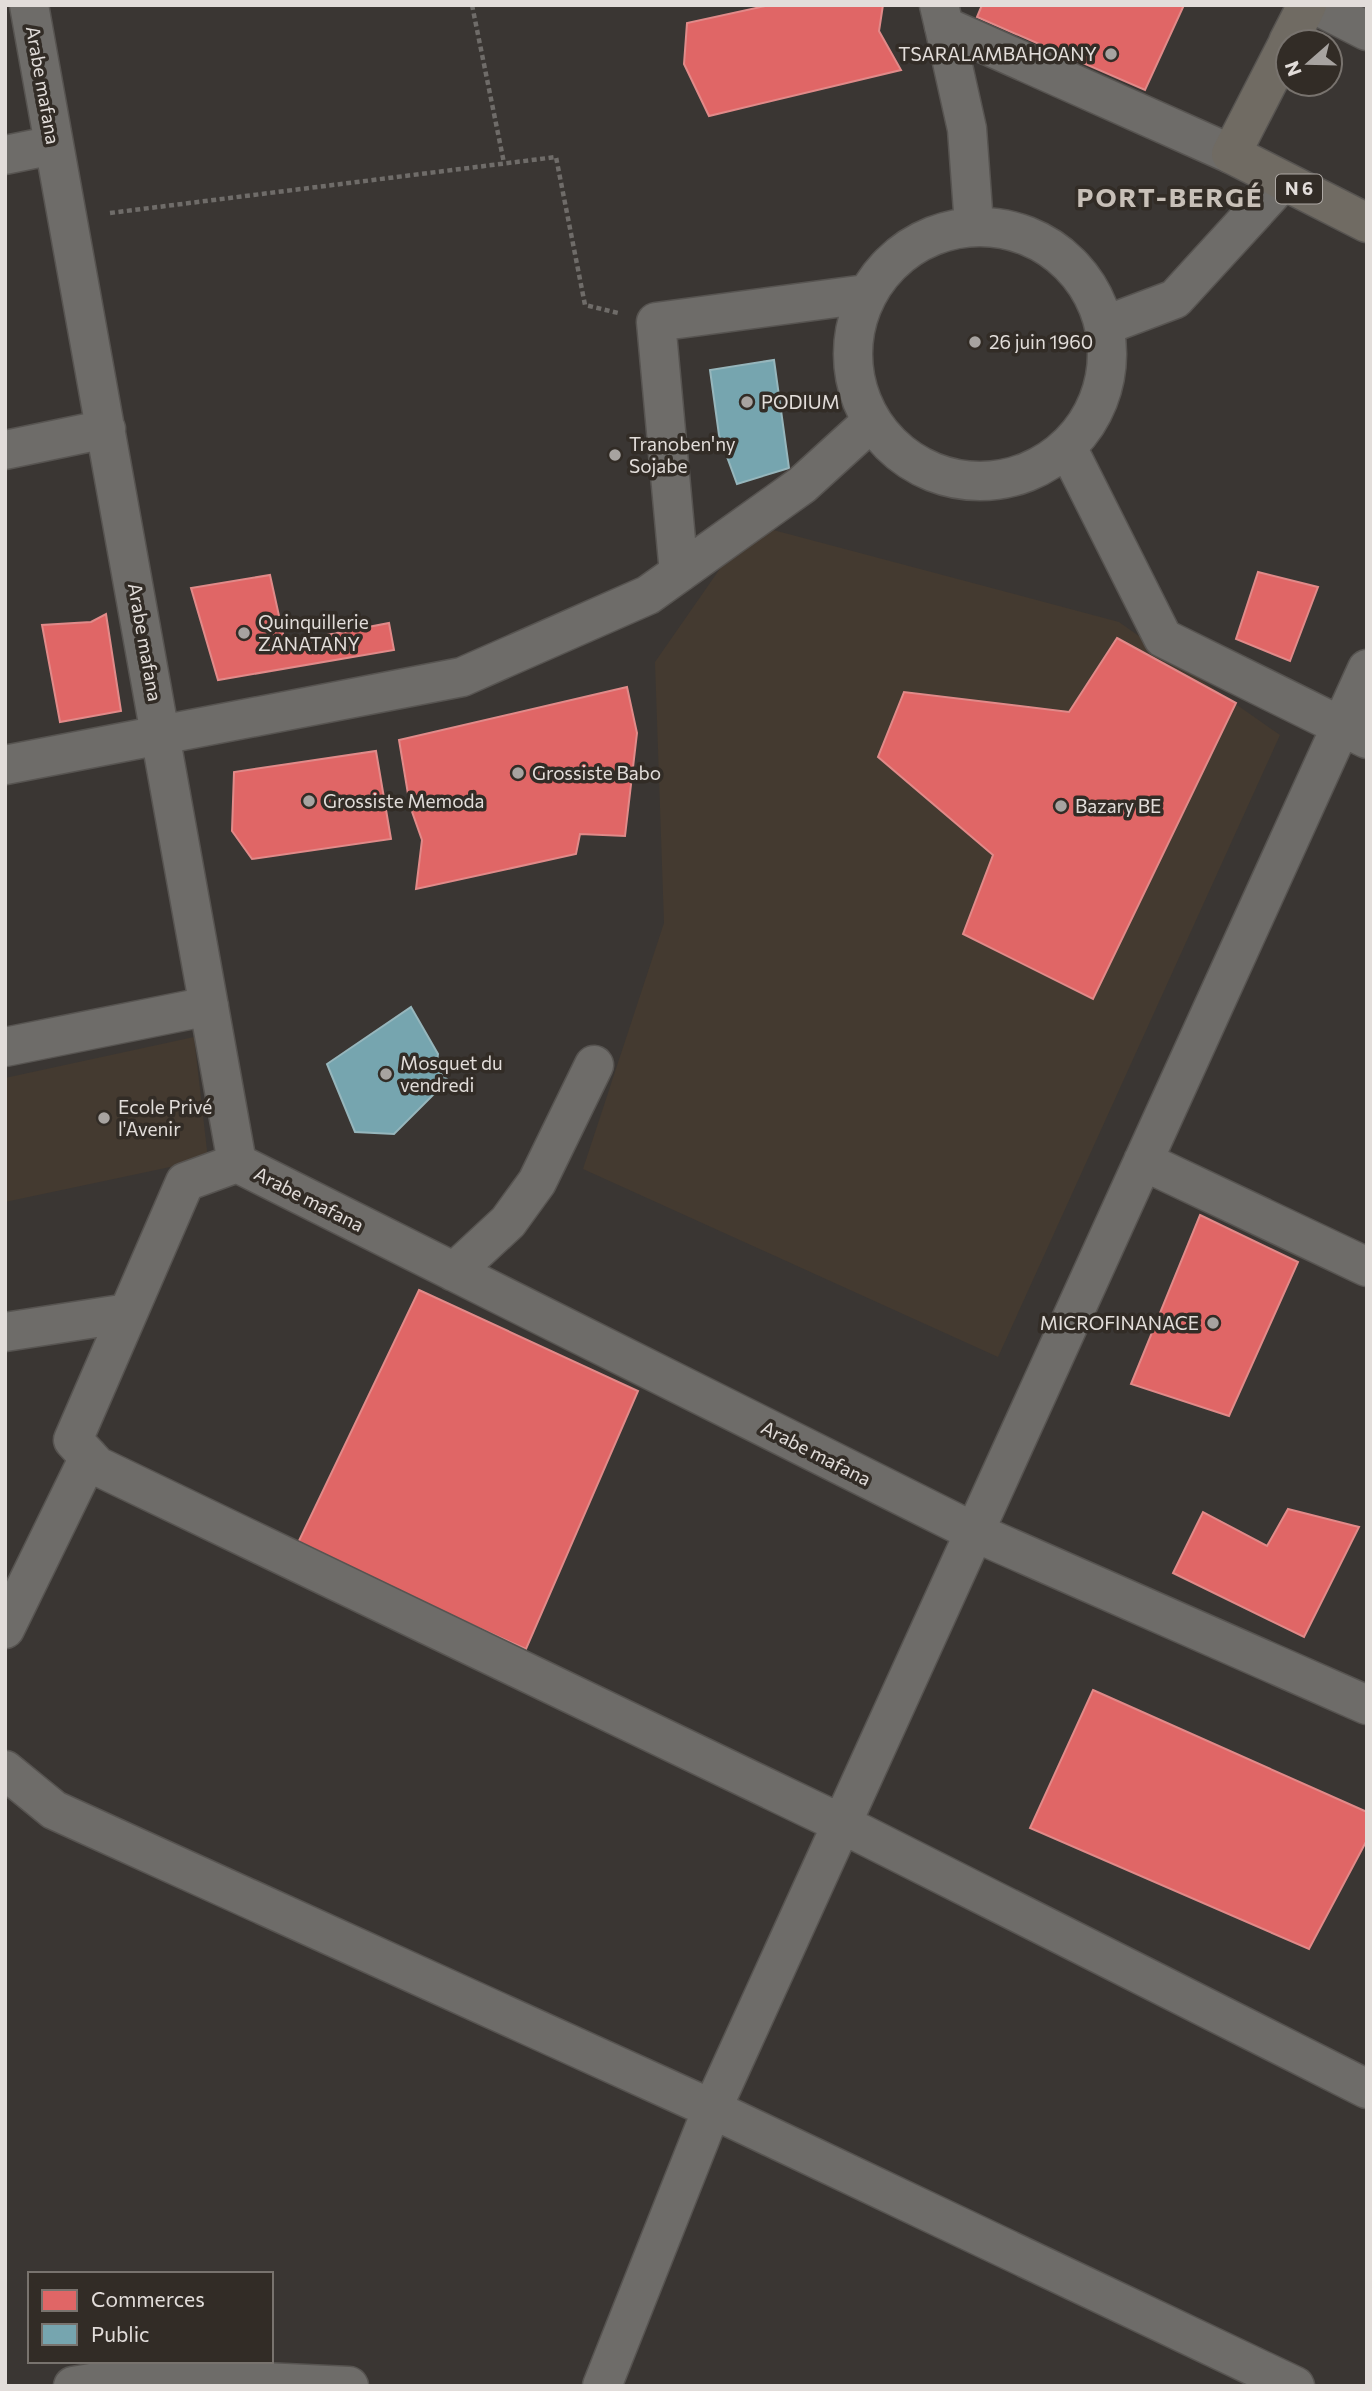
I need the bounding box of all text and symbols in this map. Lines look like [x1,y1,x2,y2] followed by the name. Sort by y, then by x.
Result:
[22,24,65,146] street label: Arabe mafana
[1274,28,1344,98] north arrow
[898,42,1097,65] place label: TSARALAMBAHOANY
[1103,46,1119,62] marker: TSARALAMBAHOANY
[1279,58,1306,80] text: N
[1276,174,1322,204] road number: N 6
[1077,181,1263,212] district label: PORT-BERGÉ
[989,330,1093,353] place label: 26 juin 1960
[967,334,983,350] marker: 26 juin 1960
[761,390,840,413] place label: PODIUM
[739,394,755,410] marker: PODIUM
[629,432,736,477] place label: Tranoben'ny Sojabe
[607,447,623,463] marker: Tranoben'ny Sojabe
[124,581,167,703] street label: Arabe mafana
[258,610,369,655] place label: Quinquillerie ZANATANY
[236,625,252,641] marker: Quinquillerie ZANATANY
[532,761,661,784] place label: Grossiste Babo
[510,765,526,781] marker: Grossiste Babo
[323,789,484,812] place label: Grossiste Memoda
[301,793,317,809] marker: Grossiste Memoda
[1075,794,1161,817] place label: Bazary BE
[1053,798,1069,814] marker: Bazary BE
[400,1051,503,1096] place label: Mosquet du vendredi
[378,1066,394,1082] marker: Mosquet du vendredi
[118,1095,212,1140] place label: Ecole Privé l'Avenir
[96,1110,112,1126] marker: Ecole Privé l'Avenir
[251,1161,368,1236] street label: Arabe mafana
[1040,1311,1199,1334] place label: MICROFINANACE
[1205,1315,1221,1331] marker: MICROFINANACE
[758,1415,875,1490] street label: Arabe mafana
[28,2272,273,2363] legend
[91,2286,205,2311] text: Commerces
[91,2321,149,2346] text: Public

